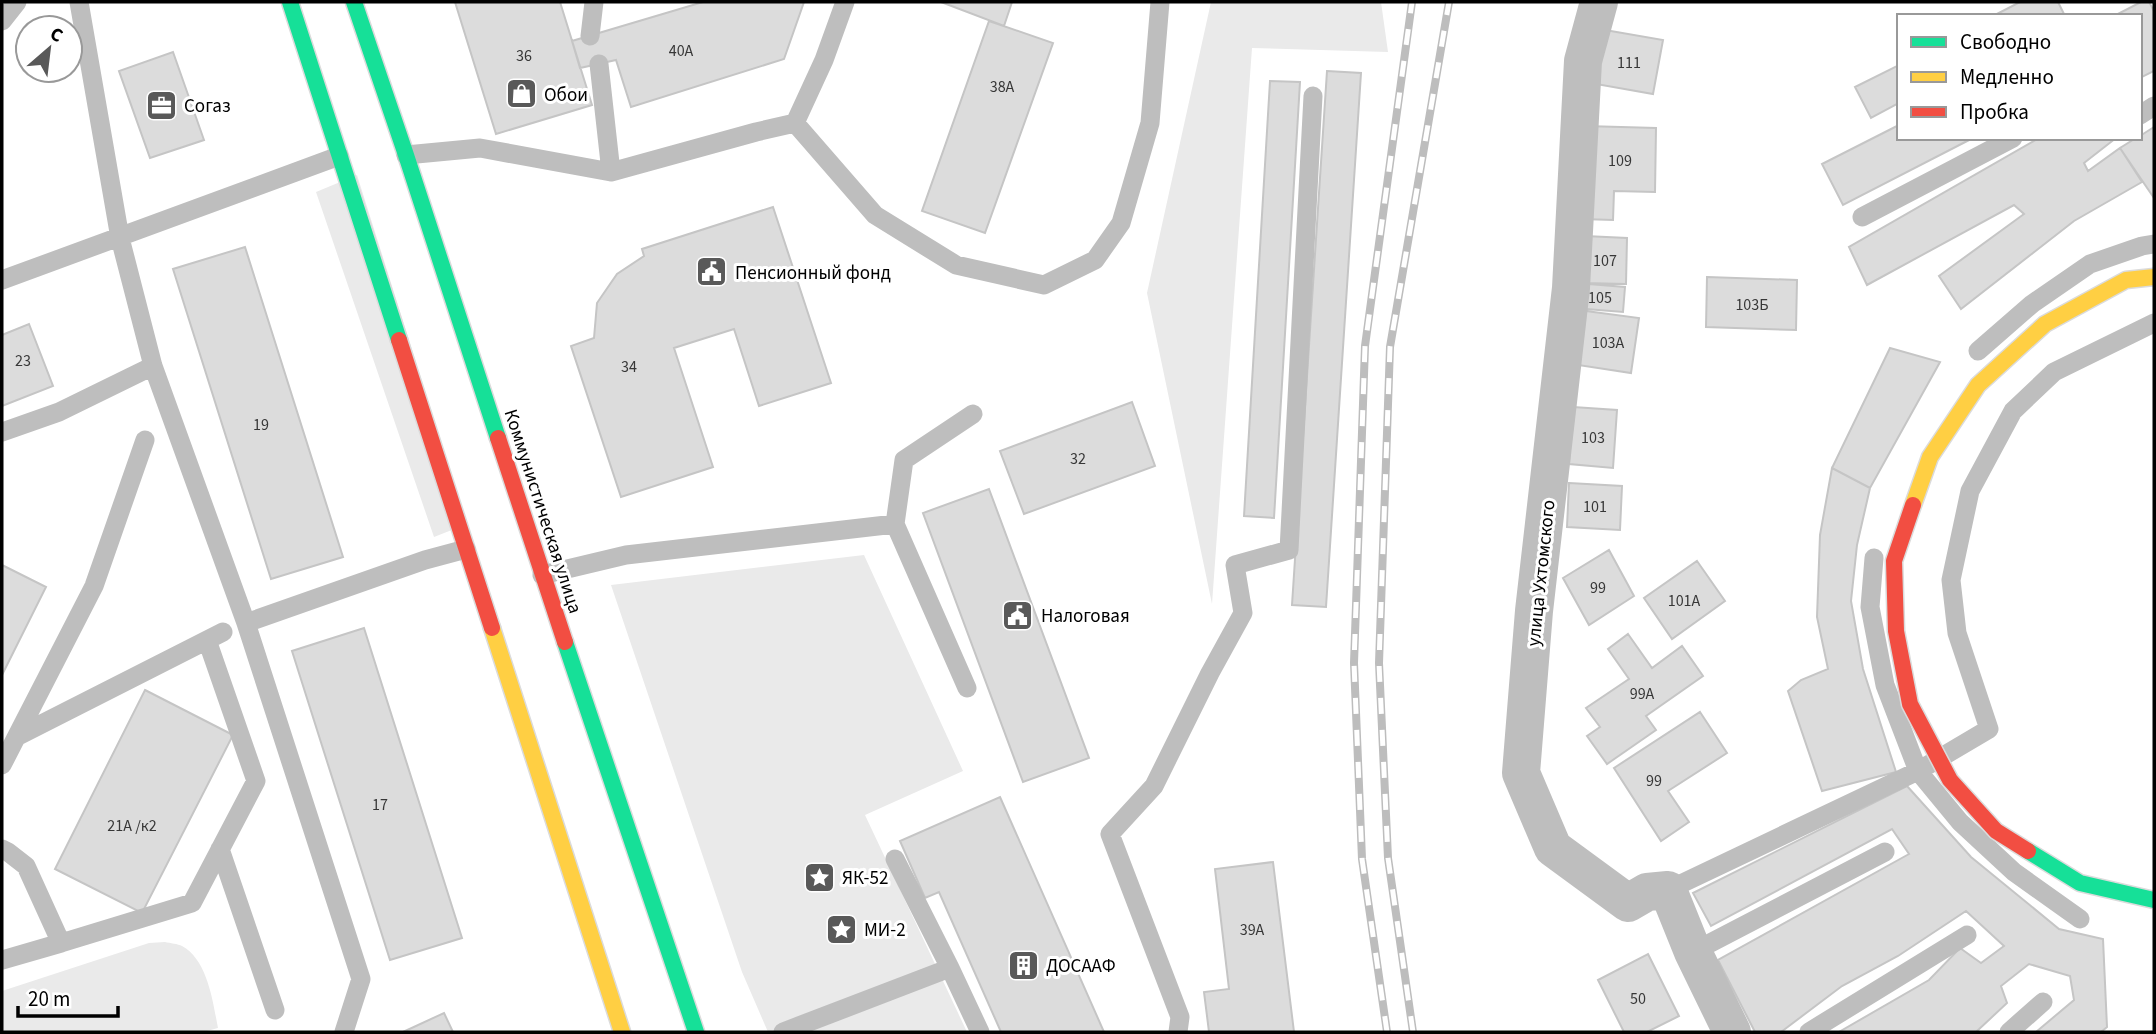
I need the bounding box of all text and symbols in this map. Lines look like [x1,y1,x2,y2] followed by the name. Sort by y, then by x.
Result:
[14,14,84,84] north arrow
[1897,14,2142,140] legend
[45,21,67,50] text: С
[1960,27,2051,57] text: Свободно
[669,40,694,62] house number: 40А
[516,45,532,67] house number: 36
[1617,52,1641,74] house number: 111
[1960,62,2054,92] text: Медленно
[990,76,1015,98] house number: 38А
[504,77,538,111] shop icon: Обои
[544,82,588,109] place label: Обои
[144,88,178,122] office icon: Согаз
[184,93,231,120] place label: Согаз
[1960,97,2029,127] text: Пробка
[1608,150,1632,172] house number: 109
[1593,250,1617,272] house number: 107
[695,255,729,289] public building icon: Пенсионный фонд
[735,260,891,287] place label: Пенсионный фонд
[1588,287,1612,309] house number: 105
[1735,294,1769,316] house number: 103Б
[1592,332,1625,354] house number: 103А
[15,350,31,372] house number: 23
[621,356,637,378] house number: 34
[497,406,588,617] street label: Коммунистическая улица
[253,414,269,436] house number: 19
[1581,427,1605,449] house number: 103
[1070,448,1086,470] house number: 32
[1583,496,1607,518] house number: 101
[1520,499,1563,648] street label: улица Ухтомского
[1590,577,1606,599] house number: 99
[1668,590,1701,612] house number: 101А
[1001,598,1035,632] public building icon: Налоговая
[1041,603,1130,630] place label: Налоговая
[1630,683,1655,705] house number: 99А
[1646,770,1662,792] house number: 99
[372,794,388,816] house number: 17
[107,815,157,837] house number: 21А /к2
[802,860,836,894] place icon: ЯК-52
[842,865,888,892] place label: ЯК-52
[824,912,858,946] place icon: МИ-2
[864,917,906,944] place label: МИ-2
[1240,919,1265,941] house number: 39А
[1006,948,1040,982] building icon: ДОСААФ
[1046,953,1116,980] place label: ДОСААФ
[18,974,117,1018] scale bar
[28,984,70,1014] text: 20 m
[1630,988,1646,1010] house number: 50

